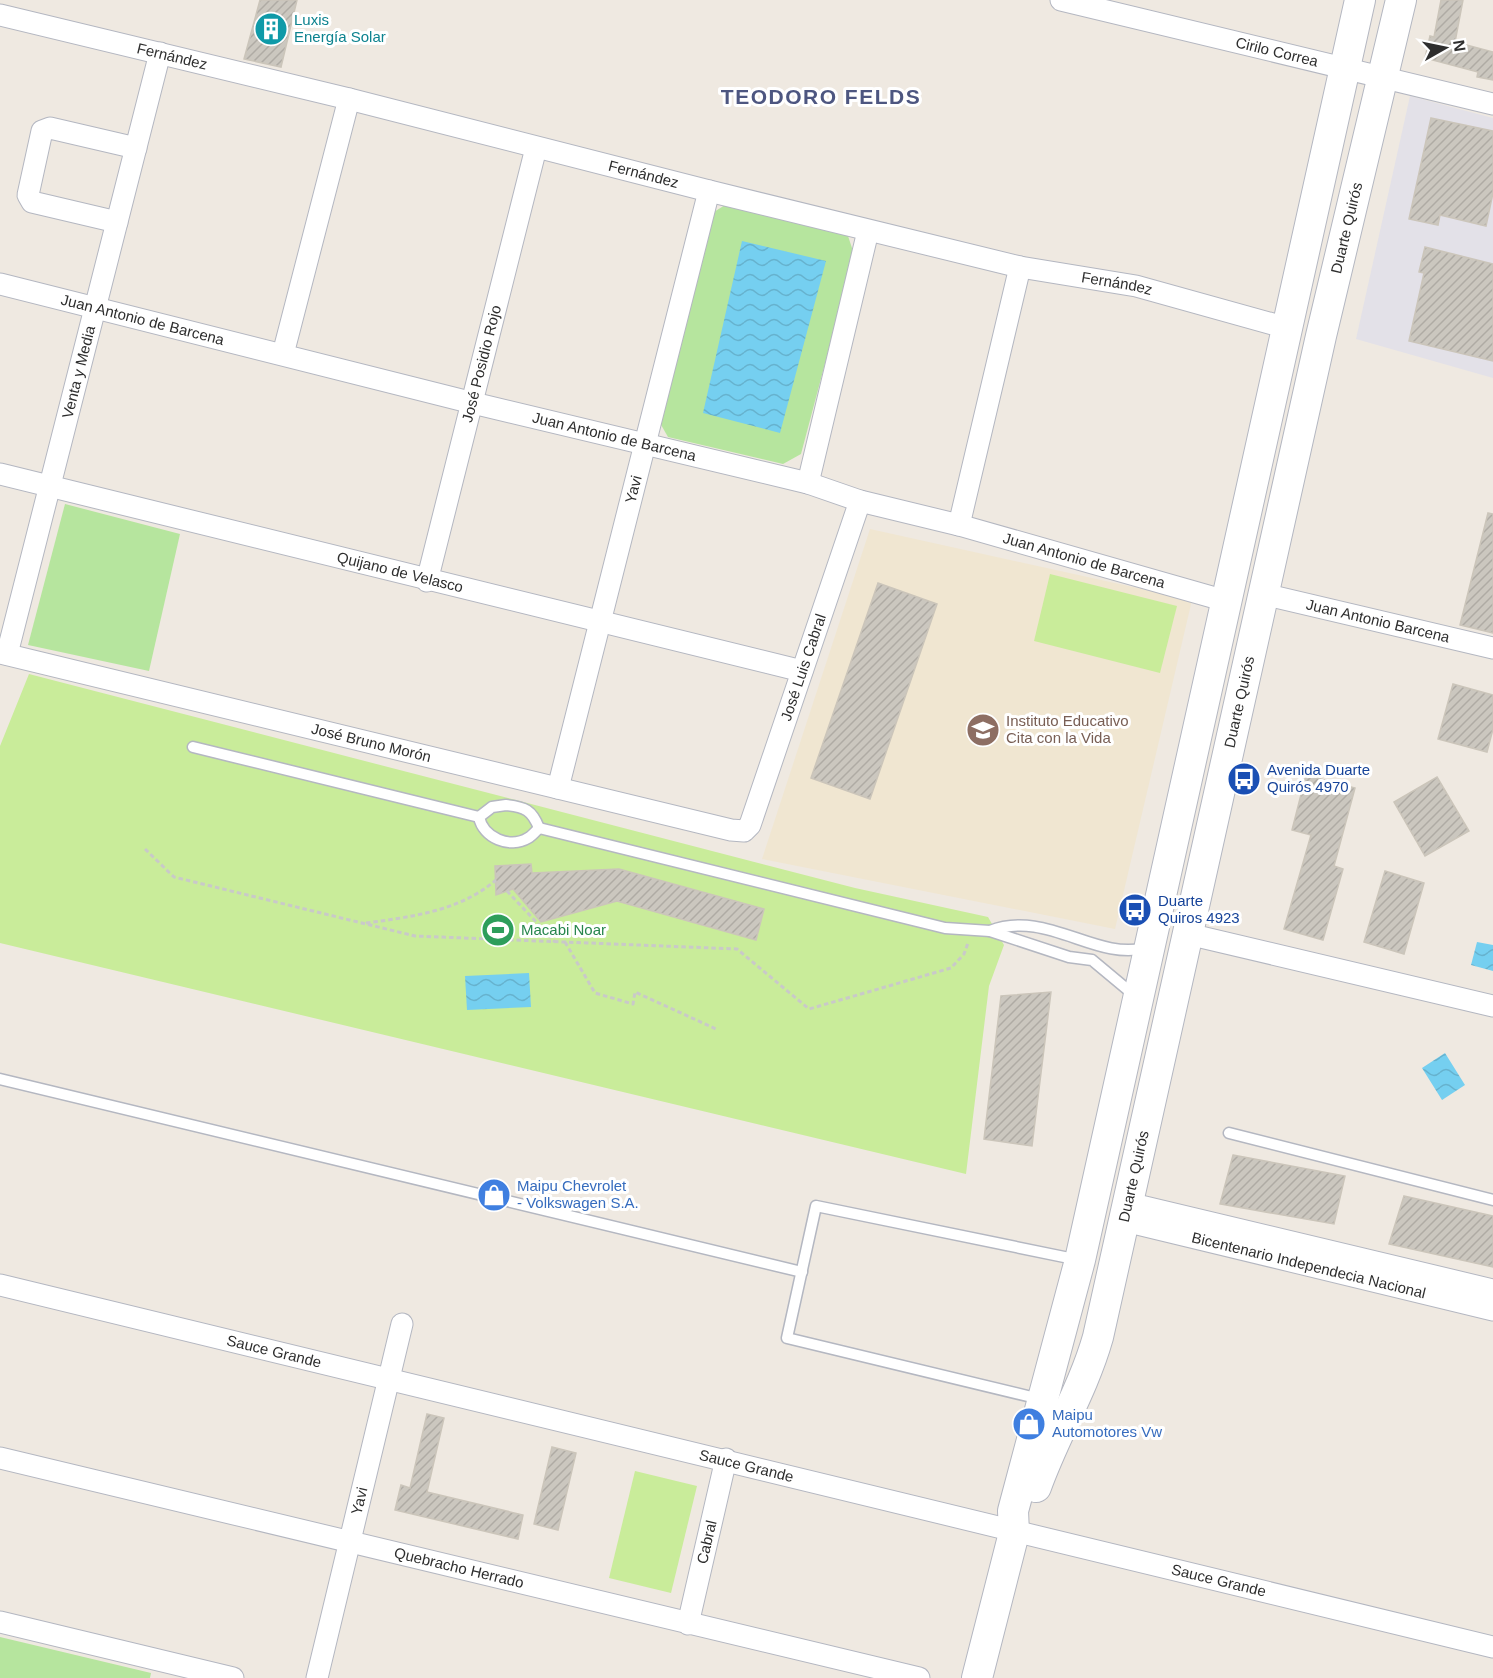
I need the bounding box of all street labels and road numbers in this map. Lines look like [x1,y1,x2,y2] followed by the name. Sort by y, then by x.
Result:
[1234,33,1321,70] street label: Cirilo Correa
[135,39,209,73] street label: Fernández
[607,157,681,191] street label: Fernández
[1327,180,1365,275] street label: Duarte Quirós
[1080,268,1154,298] street label: Fernández
[59,291,227,348] street label: Juan Antonio de Barcena
[458,303,504,424] street label: José Posidio Rojo
[58,323,98,420] street label: Venta y Media
[531,409,699,464] street label: Juan Antonio de Barcena
[621,474,645,505] street label: Yavi
[1001,529,1168,591] street label: Juan Antonio de Barcena
[335,548,465,595] street label: Quijano de Velasco
[1305,595,1452,646] street label: Juan Antonio Barcena
[777,612,829,723] street label: José Luis Cabral
[1221,654,1257,749] street label: Duarte Quirós
[310,720,433,765] street label: José Bruno Morón
[1115,1129,1152,1224] street label: Duarte Quirós
[1190,1228,1428,1301] street label: Bicentenario Independecia Nacional
[225,1331,323,1371] street label: Sauce Grande
[697,1446,796,1485] street label: Sauce Grande
[347,1485,371,1517] street label: Yavi
[693,1519,720,1565] street label: Cabral
[393,1544,526,1591] street label: Quebracho Herrado
[1170,1560,1268,1600] street label: Sauce Grande

